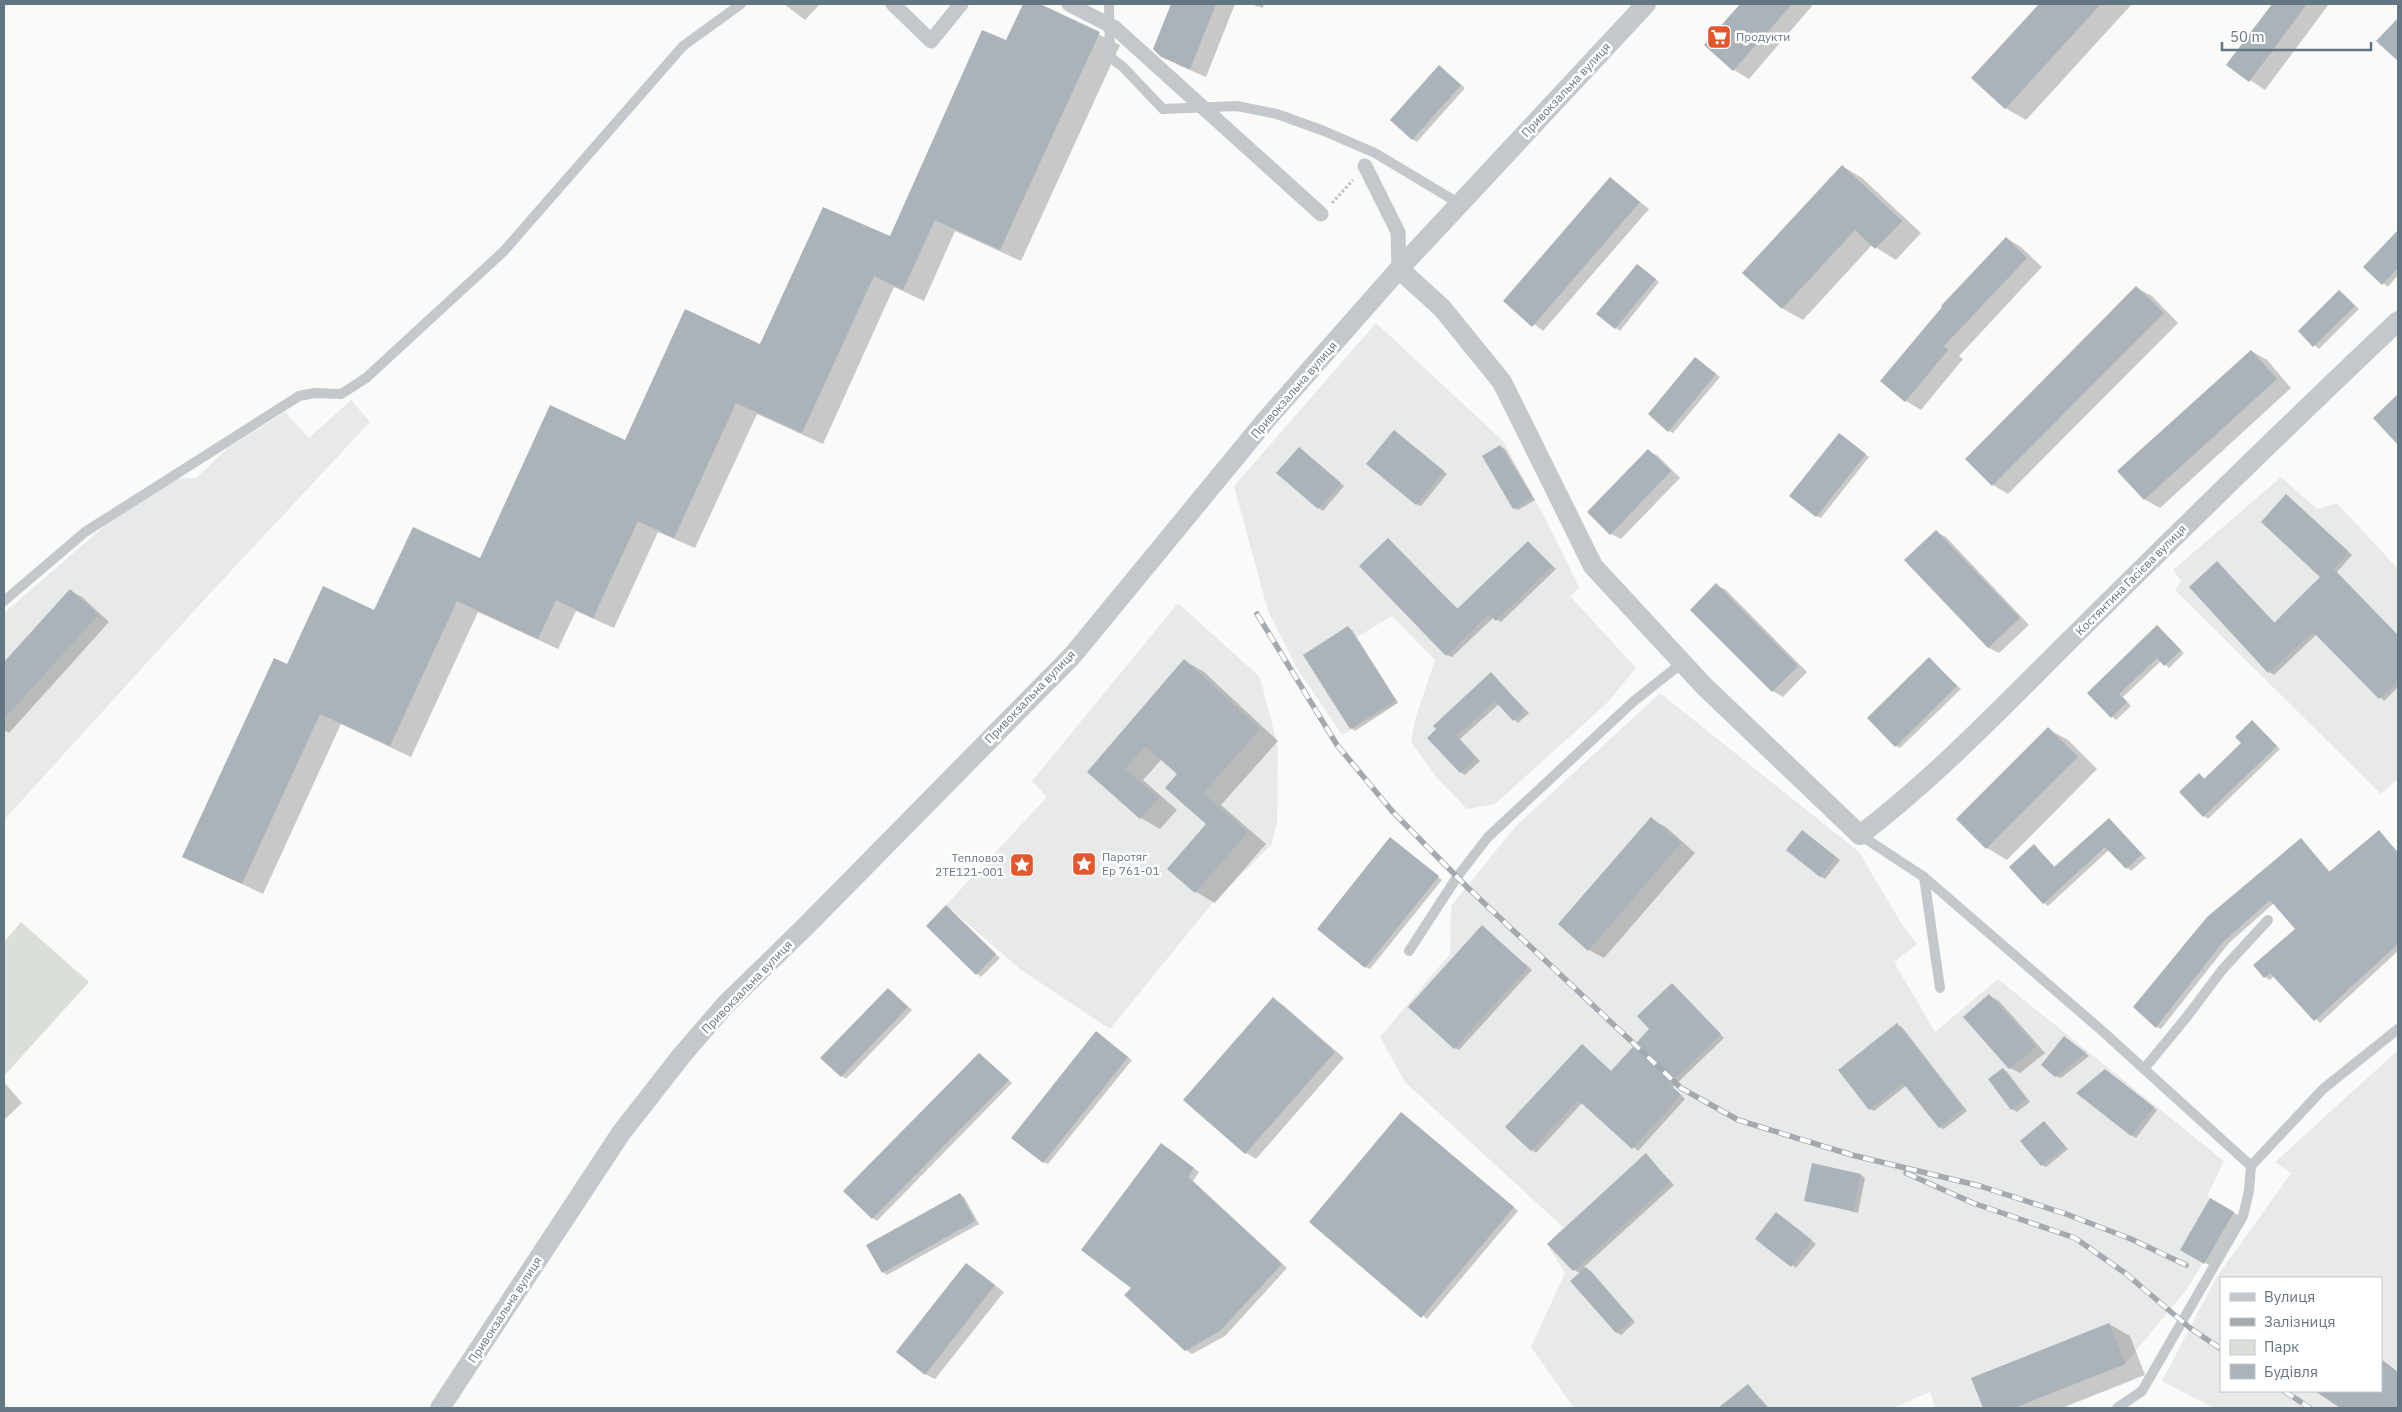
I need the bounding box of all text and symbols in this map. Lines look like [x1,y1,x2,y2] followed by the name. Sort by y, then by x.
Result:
[2222,20,2371,52] scale bar
[1706,24,1732,50] supermarket icon: Продукти
[2230,27,2265,46] text: 50 m
[1736,29,1790,44] place label: Продукти
[1518,39,1613,140] street label: Привокзальна вулиця
[1247,338,1340,441] street label: Привокзальна вулиця
[2072,521,2189,638] street label: Костянтина Гасієва вулиця
[981,647,1078,746] street label: Привокзальна вулиця
[1102,849,1160,878] place label: Паротяг Ер 761-01
[935,850,1004,879] place label: Тепловоз 2ТЕ121-001
[1071,851,1097,877] place icon: Паротяг Ер 761-01
[1009,852,1035,878] place icon: Тепловоз 2ТЕ121-001
[698,937,795,1036] street label: Привокзальна вулиця
[465,1254,545,1366] street label: Привокзальна вулиця
[2220,1277,2382,1392] legend
[2264,1287,2315,1306] text: Вулиця
[2264,1312,2335,1331] text: Залізниця
[2264,1337,2299,1356] text: Парк
[2264,1362,2318,1381] text: Будівля

